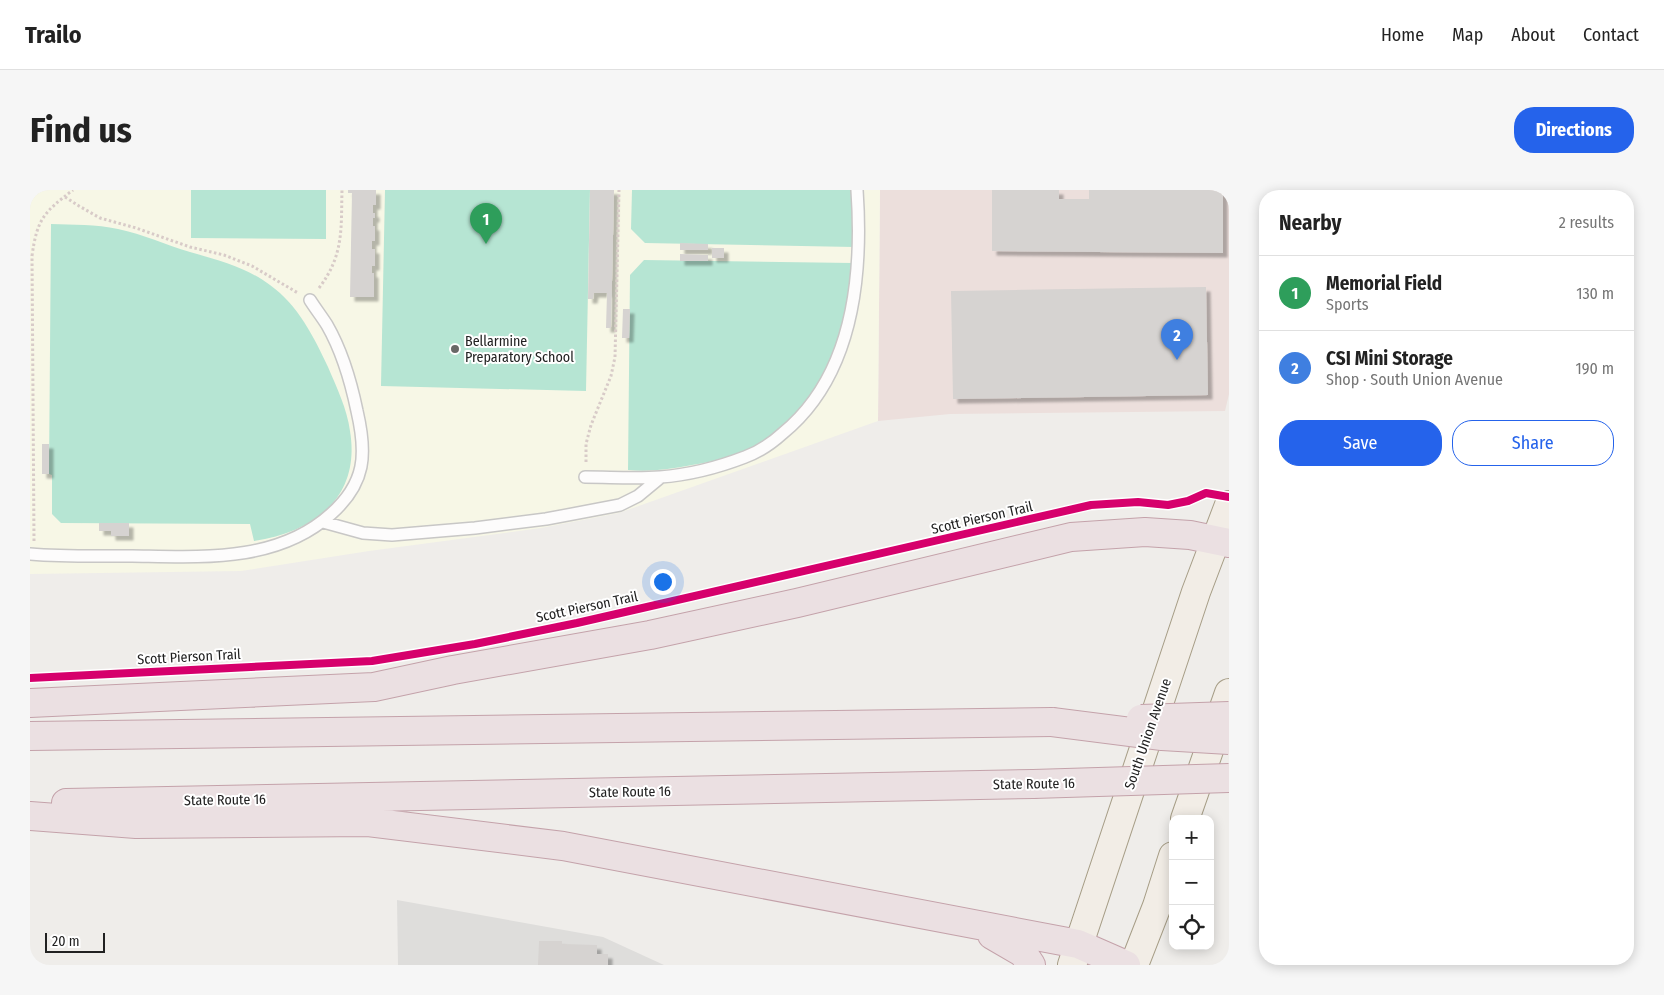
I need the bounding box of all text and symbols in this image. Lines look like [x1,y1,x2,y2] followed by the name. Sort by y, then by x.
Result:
[25,21,82,49] text: Trailo
[1381,24,1424,46] text: Home
[1452,24,1483,46] text: Map
[1511,24,1555,46] text: About
[1583,24,1639,46] text: Contact
[1514,107,1634,153] button: Directions
[30,109,132,151] text: Find us
[470,203,502,244] pin: 1
[1279,210,1341,236] text: Nearby
[1559,213,1614,232] text: 2 results
[1326,272,1442,295] text: Memorial Field
[1292,284,1298,303] text: 1
[1576,284,1614,303] text: 130 m
[1326,295,1369,314] text: Sports
[1161,319,1193,360] pin: 2
[465,333,574,366] place label: Bellarmine Preparatory School
[449,343,461,355] marker: Bellarmine Preparatory School
[1326,347,1453,370] text: CSI Mini Storage
[1291,359,1299,378] text: 2
[1576,359,1614,378] text: 190 m
[1326,370,1503,389] text: Shop · South Union Avenue
[1279,420,1442,466] button: Save
[1452,420,1614,466] button: Share
[930,498,1035,538] street label: Scott Pierson Trail
[650,569,676,595] your location
[535,588,640,626] street label: Scott Pierson Trail
[137,646,241,668] street label: Scott Pierson Trail
[1121,676,1175,792] street label: South Union Avenue
[993,775,1075,793] street label: State Route 16
[589,783,671,801] street label: State Route 16
[184,791,266,809] street label: State Route 16
[1169,815,1214,950] map controls
[1169,815,1214,860] button: +
[1169,860,1214,905] button: −
[1169,905,1214,950] button: locate
[45,930,105,953] scale bar
[52,933,80,950] text: 20 m

